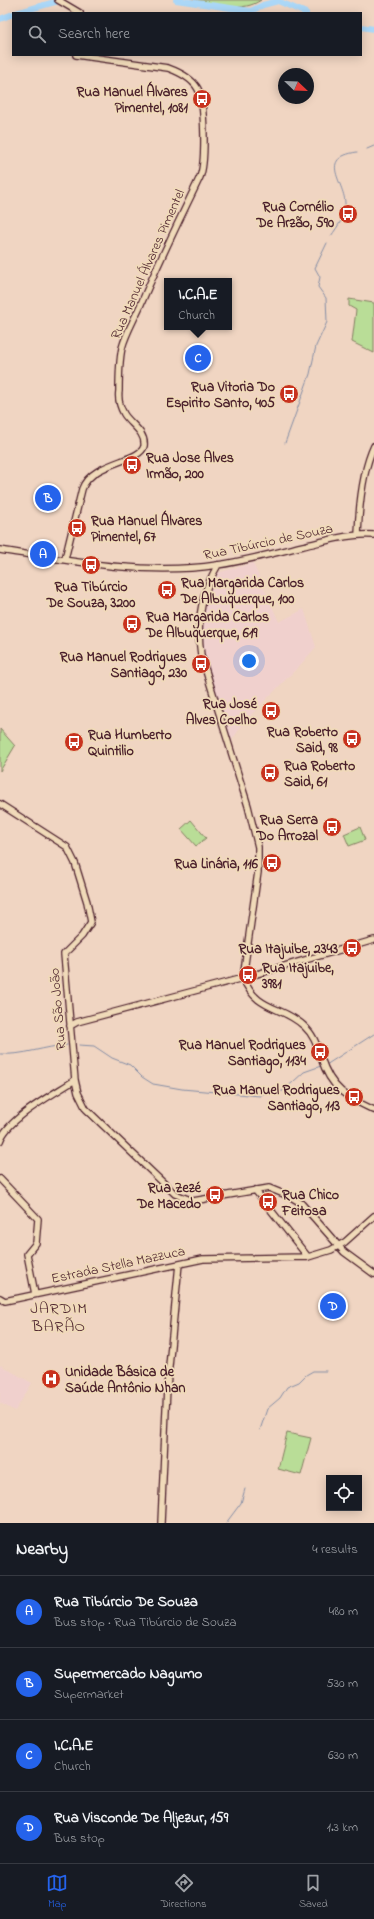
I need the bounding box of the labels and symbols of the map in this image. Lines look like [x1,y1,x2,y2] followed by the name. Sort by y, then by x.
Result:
[278,68,314,104] north arrow
[76,81,189,119] place label: Rua Manuel Álvares Pimentel, 1081
[191,88,213,110] bus stop icon: Rua Manuel Álvares Pimentel, 1081
[105,186,191,343] street label: Rua Manuel Álvares Pimentel
[256,197,334,234] place label: Rua Cornélio De Arzão, 590
[337,203,359,225] bus stop icon: Rua Cornélio De Arzão, 590
[185,343,211,373] pin: C
[166,377,275,414] place label: Rua Vitoria Do Espirito Santo, 405
[278,383,300,405] bus stop icon: Rua Vitoria Do Espirito Santo, 405
[145,448,234,485] place label: Rua Jose Alves Irmão, 200
[121,454,143,476] bus stop icon: Rua Jose Alves Irmão, 200
[35,483,61,513] pin: B
[90,510,203,548] place label: Rua Manuel Álvares Pimentel, 67
[66,517,88,539] bus stop icon: Rua Manuel Álvares Pimentel, 67
[202,518,335,566] street label: Rua Tibúrcio de Souza
[30,539,56,569] pin: A
[80,554,102,576] bus stop icon: Rua Tibúrcio De Souza, 3200
[180,573,304,610] place label: Rua Margarida Carlos De Albuquerque, 100
[46,577,135,614] place label: Rua Tibúrcio De Souza, 3200
[156,579,178,601] bus stop icon: Rua Margarida Carlos De Albuquerque, 100
[145,607,269,644] place label: Rua Margarida Carlos De Albuquerque, 619
[121,613,143,635] bus stop icon: Rua Margarida Carlos De Albuquerque, 619
[59,647,187,686] place label: Rua Manuel Rodrigues Santiago, 230
[239,651,259,671] your location
[190,653,212,675] bus stop icon: Rua Manuel Rodrigues Santiago, 230
[186,694,258,731] place label: Rua José Alves Coelho
[260,700,282,722] bus stop icon: Rua José Alves Coelho
[266,722,339,759] place label: Rua Roberto Said, 98
[87,725,172,762] place label: Rua Humberto Quintilio
[341,728,363,750] bus stop icon: Rua Roberto Said, 98
[63,731,85,753] bus stop icon: Rua Humberto Quintilio
[283,756,355,793] place label: Rua Roberto Said, 61
[259,762,281,784] bus stop icon: Rua Roberto Said, 61
[256,810,319,847] place label: Rua Serra Do Arrozal
[321,816,343,838] bus stop icon: Rua Serra Do Arrozal
[261,852,283,874] bus stop icon: Rua Linária, 116
[173,854,259,875] place label: Rua Linária, 116
[341,937,363,959] bus stop icon: Rua Itajuibe, 2343
[238,939,338,960] place label: Rua Itajuibe, 2343
[261,958,334,995] place label: Rua Itajuibe, 3981
[237,964,259,986] bus stop icon: Rua Itajuibe, 3981
[44,967,73,1051] street label: Rua São João
[178,1035,306,1074] place label: Rua Manuel Rodrigues Santiago, 1134
[309,1041,331,1063] bus stop icon: Rua Manuel Rodrigues Santiago, 1134
[212,1080,340,1119] place label: Rua Manuel Rodrigues Santiago, 113
[343,1086,365,1108] bus stop icon: Rua Manuel Rodrigues Santiago, 113
[136,1178,202,1215] place label: Rua Zezé De Macedo
[204,1184,226,1206] bus stop icon: Rua Zezé De Macedo
[281,1185,339,1222] place label: Rua Chico Feitosa
[257,1191,279,1213] bus stop icon: Rua Chico Feitosa
[49,1241,187,1290] street label: Estrada Stella Mazzuca
[320,1291,346,1321] pin: D
[30,1297,88,1339] district label: JARDIM BARÃO
[65,1362,186,1399] place label: Unidade Básica de Saúde Antônio Nhan
[40,1368,62,1390] hospital icon: Unidade Básica de Saúde Antônio Nhan

